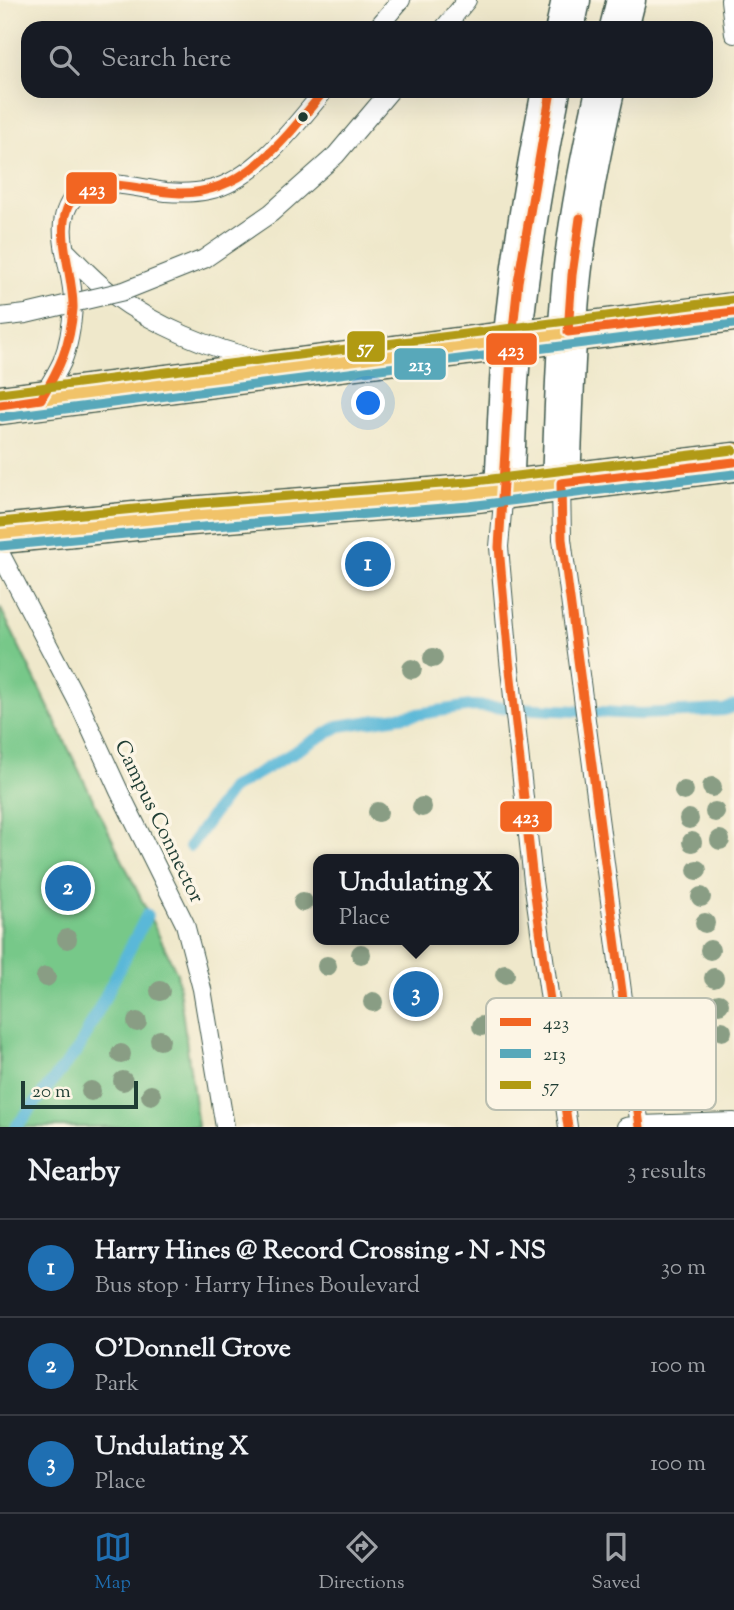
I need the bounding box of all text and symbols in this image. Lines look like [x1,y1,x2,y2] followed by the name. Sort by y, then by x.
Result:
[21,21,713,98] search box
[45,41,83,79] icon: search
[101,41,231,78] text: Search here
[296,110,310,124] unlabelled marker
[65,171,118,205] line badge: 423
[78,177,105,204] text: 423
[346,330,386,363] line badge: 57
[485,332,538,366] line badge: 423
[356,335,374,362] text: 57
[497,338,524,365] text: 423
[393,347,447,381] line badge: 213
[408,353,432,380] text: 213
[351,386,385,420] your location
[345,538,391,590] pin: 1
[106,735,211,909] street label: Campus Connector
[499,800,553,833] line badge: 423
[512,805,539,832] text: 423
[313,854,519,945] popup
[45,862,91,914] pin: 2
[339,865,493,902] text: Undulating X
[339,902,390,935] text: Place
[393,968,439,1020] pin: 3
[486,998,716,1110] legend
[543,1011,569,1038] text: 423
[543,1042,566,1069] text: 213
[542,1074,559,1101] text: 57
[21,1078,138,1110] scale bar
[32,1079,71,1106] text: 20 m
[28,1151,120,1194] text: Nearby
[627,1156,706,1189] text: 3 results
[95,1233,546,1270] text: Harry Hines @ Record Crossing - N - NS
[47,1252,55,1285] text: 1
[661,1252,706,1285] text: 30 m
[95,1270,420,1303] text: Bus stop · Harry Hines Boulevard
[95,1331,291,1368] text: O'Donnell Grove
[46,1350,56,1383] text: 2
[650,1350,706,1383] text: 100 m
[95,1368,139,1401] text: Park
[95,1429,249,1466] text: Undulating X
[46,1448,56,1481] text: 3
[650,1448,706,1481] text: 100 m
[95,1466,146,1499] text: Place
[94,1528,132,1597] tab: Map
[319,1528,404,1597] tab: Directions
[592,1528,640,1597] tab: Saved

